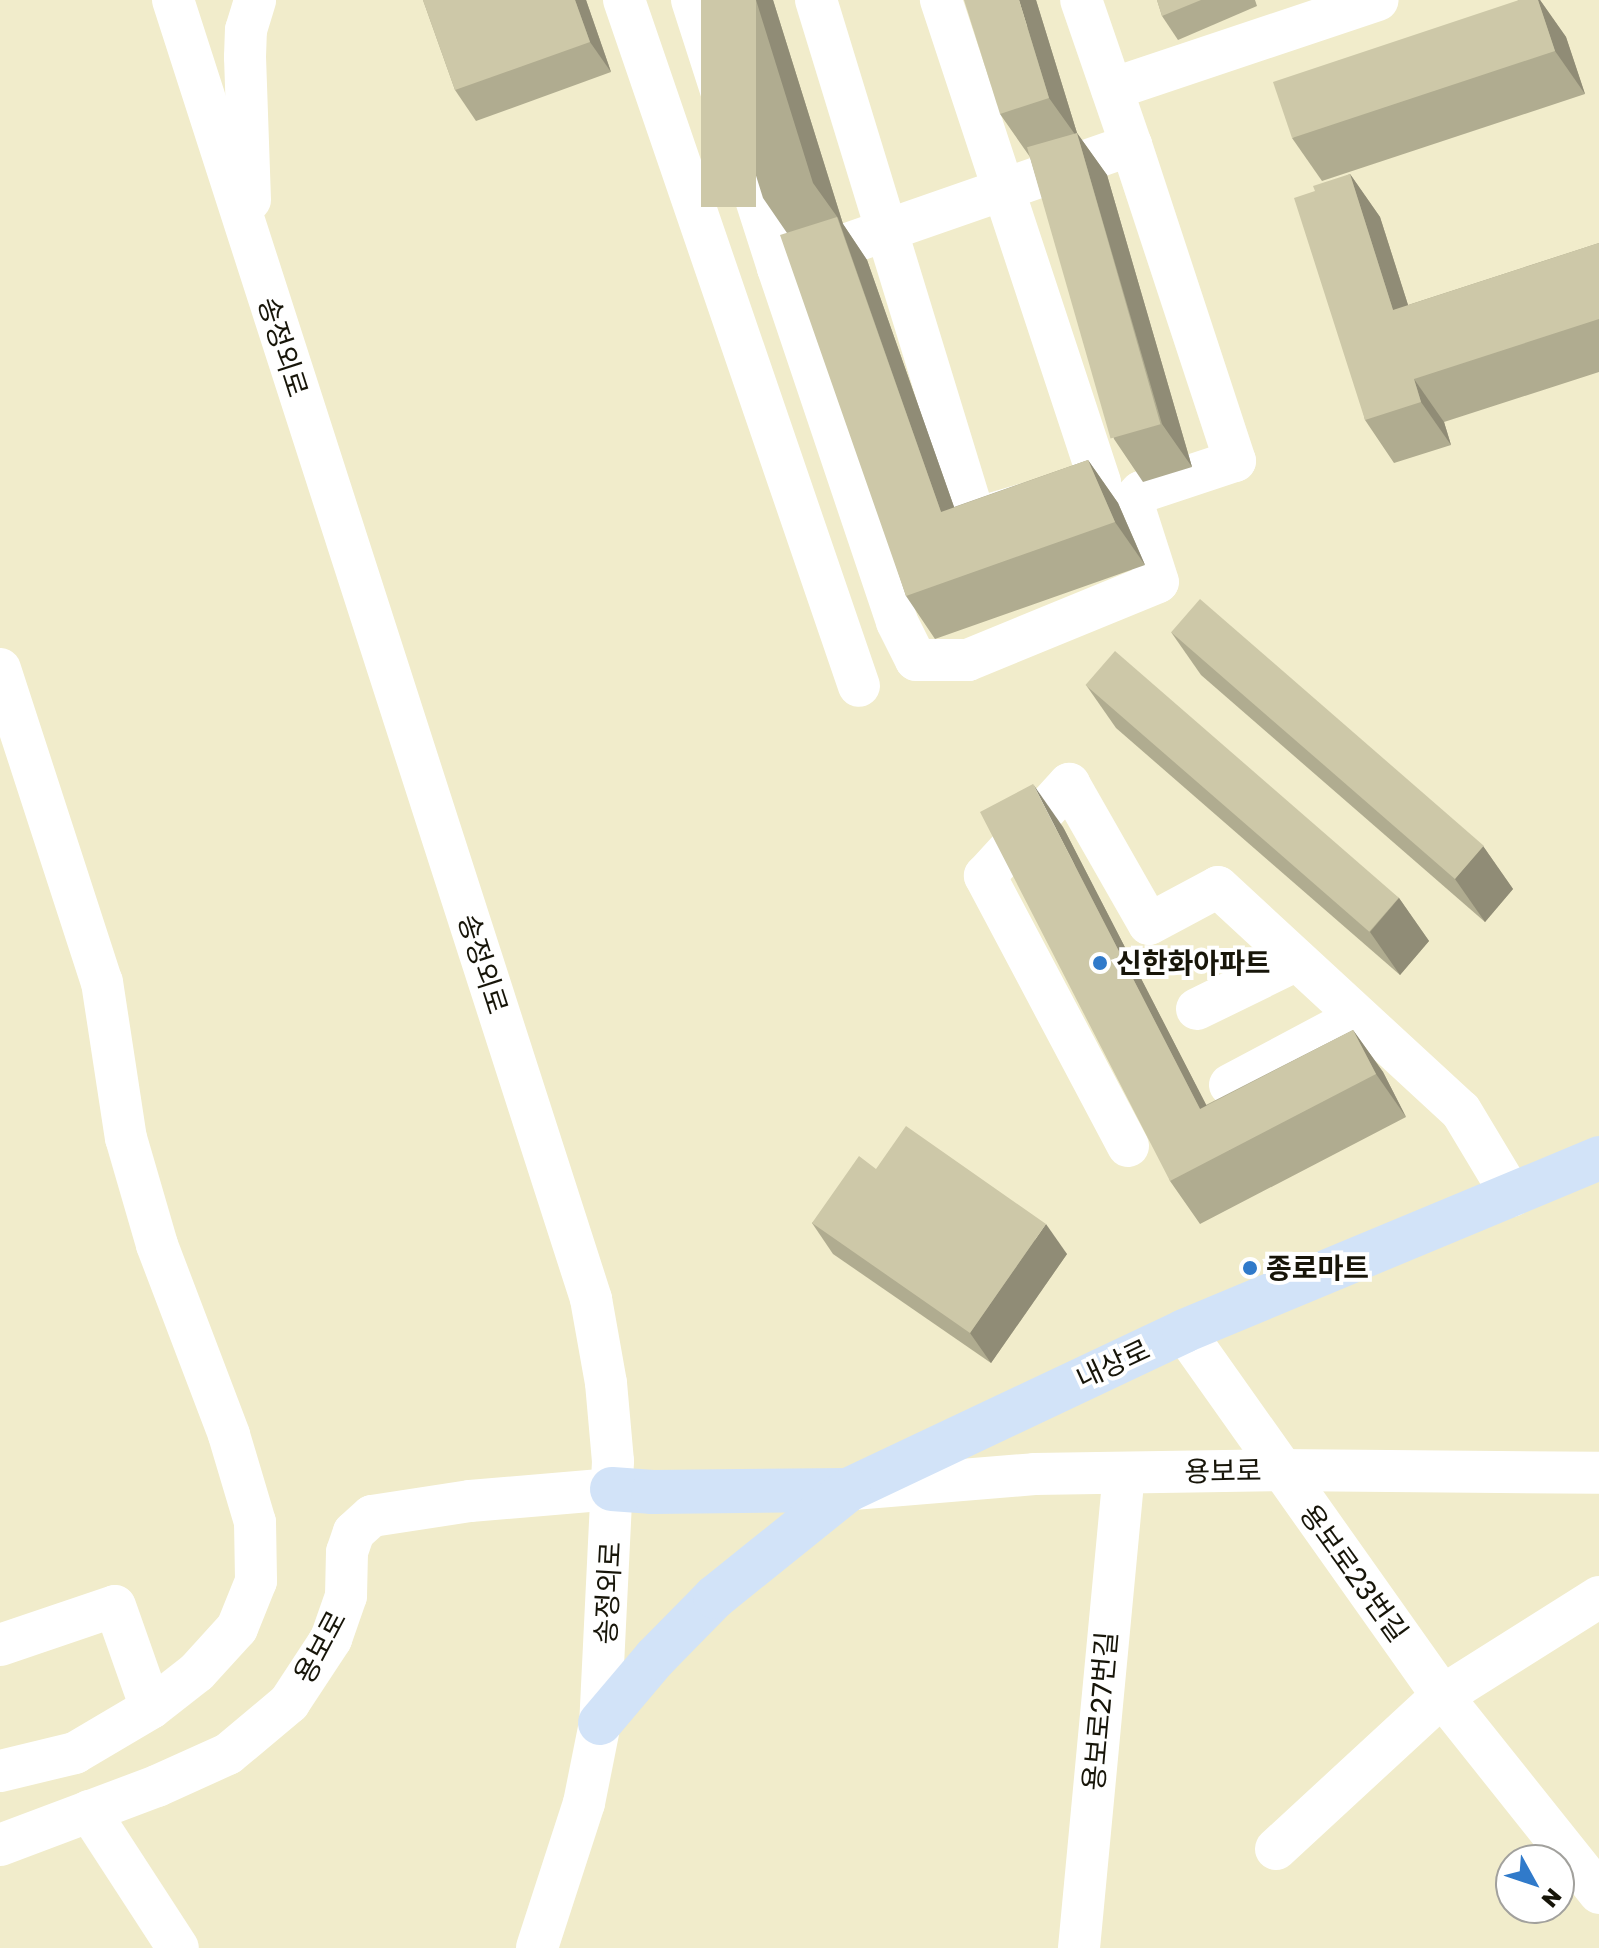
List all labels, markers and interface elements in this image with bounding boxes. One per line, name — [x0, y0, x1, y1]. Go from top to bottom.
street label: 송정외로 — [251, 293, 315, 401]
street label: 송정외로 — [451, 910, 515, 1018]
place label: 신한화아파트 — [1116, 946, 1271, 980]
marker: 신한화아파트 — [1091, 954, 1109, 972]
place label: 종로마트 — [1266, 1251, 1369, 1285]
marker: 종로마트 — [1241, 1259, 1259, 1277]
street label: 내상로 — [1071, 1332, 1155, 1396]
street label: 용보로 — [1184, 1454, 1262, 1488]
street label: 용보로23번길 — [1293, 1498, 1415, 1648]
street label: 송정외로 — [589, 1541, 627, 1645]
street label: 용보로 — [287, 1605, 353, 1689]
street label: 용보로27번길 — [1076, 1630, 1124, 1792]
north arrow — [1495, 1844, 1575, 1924]
text: N — [1537, 1883, 1568, 1914]

